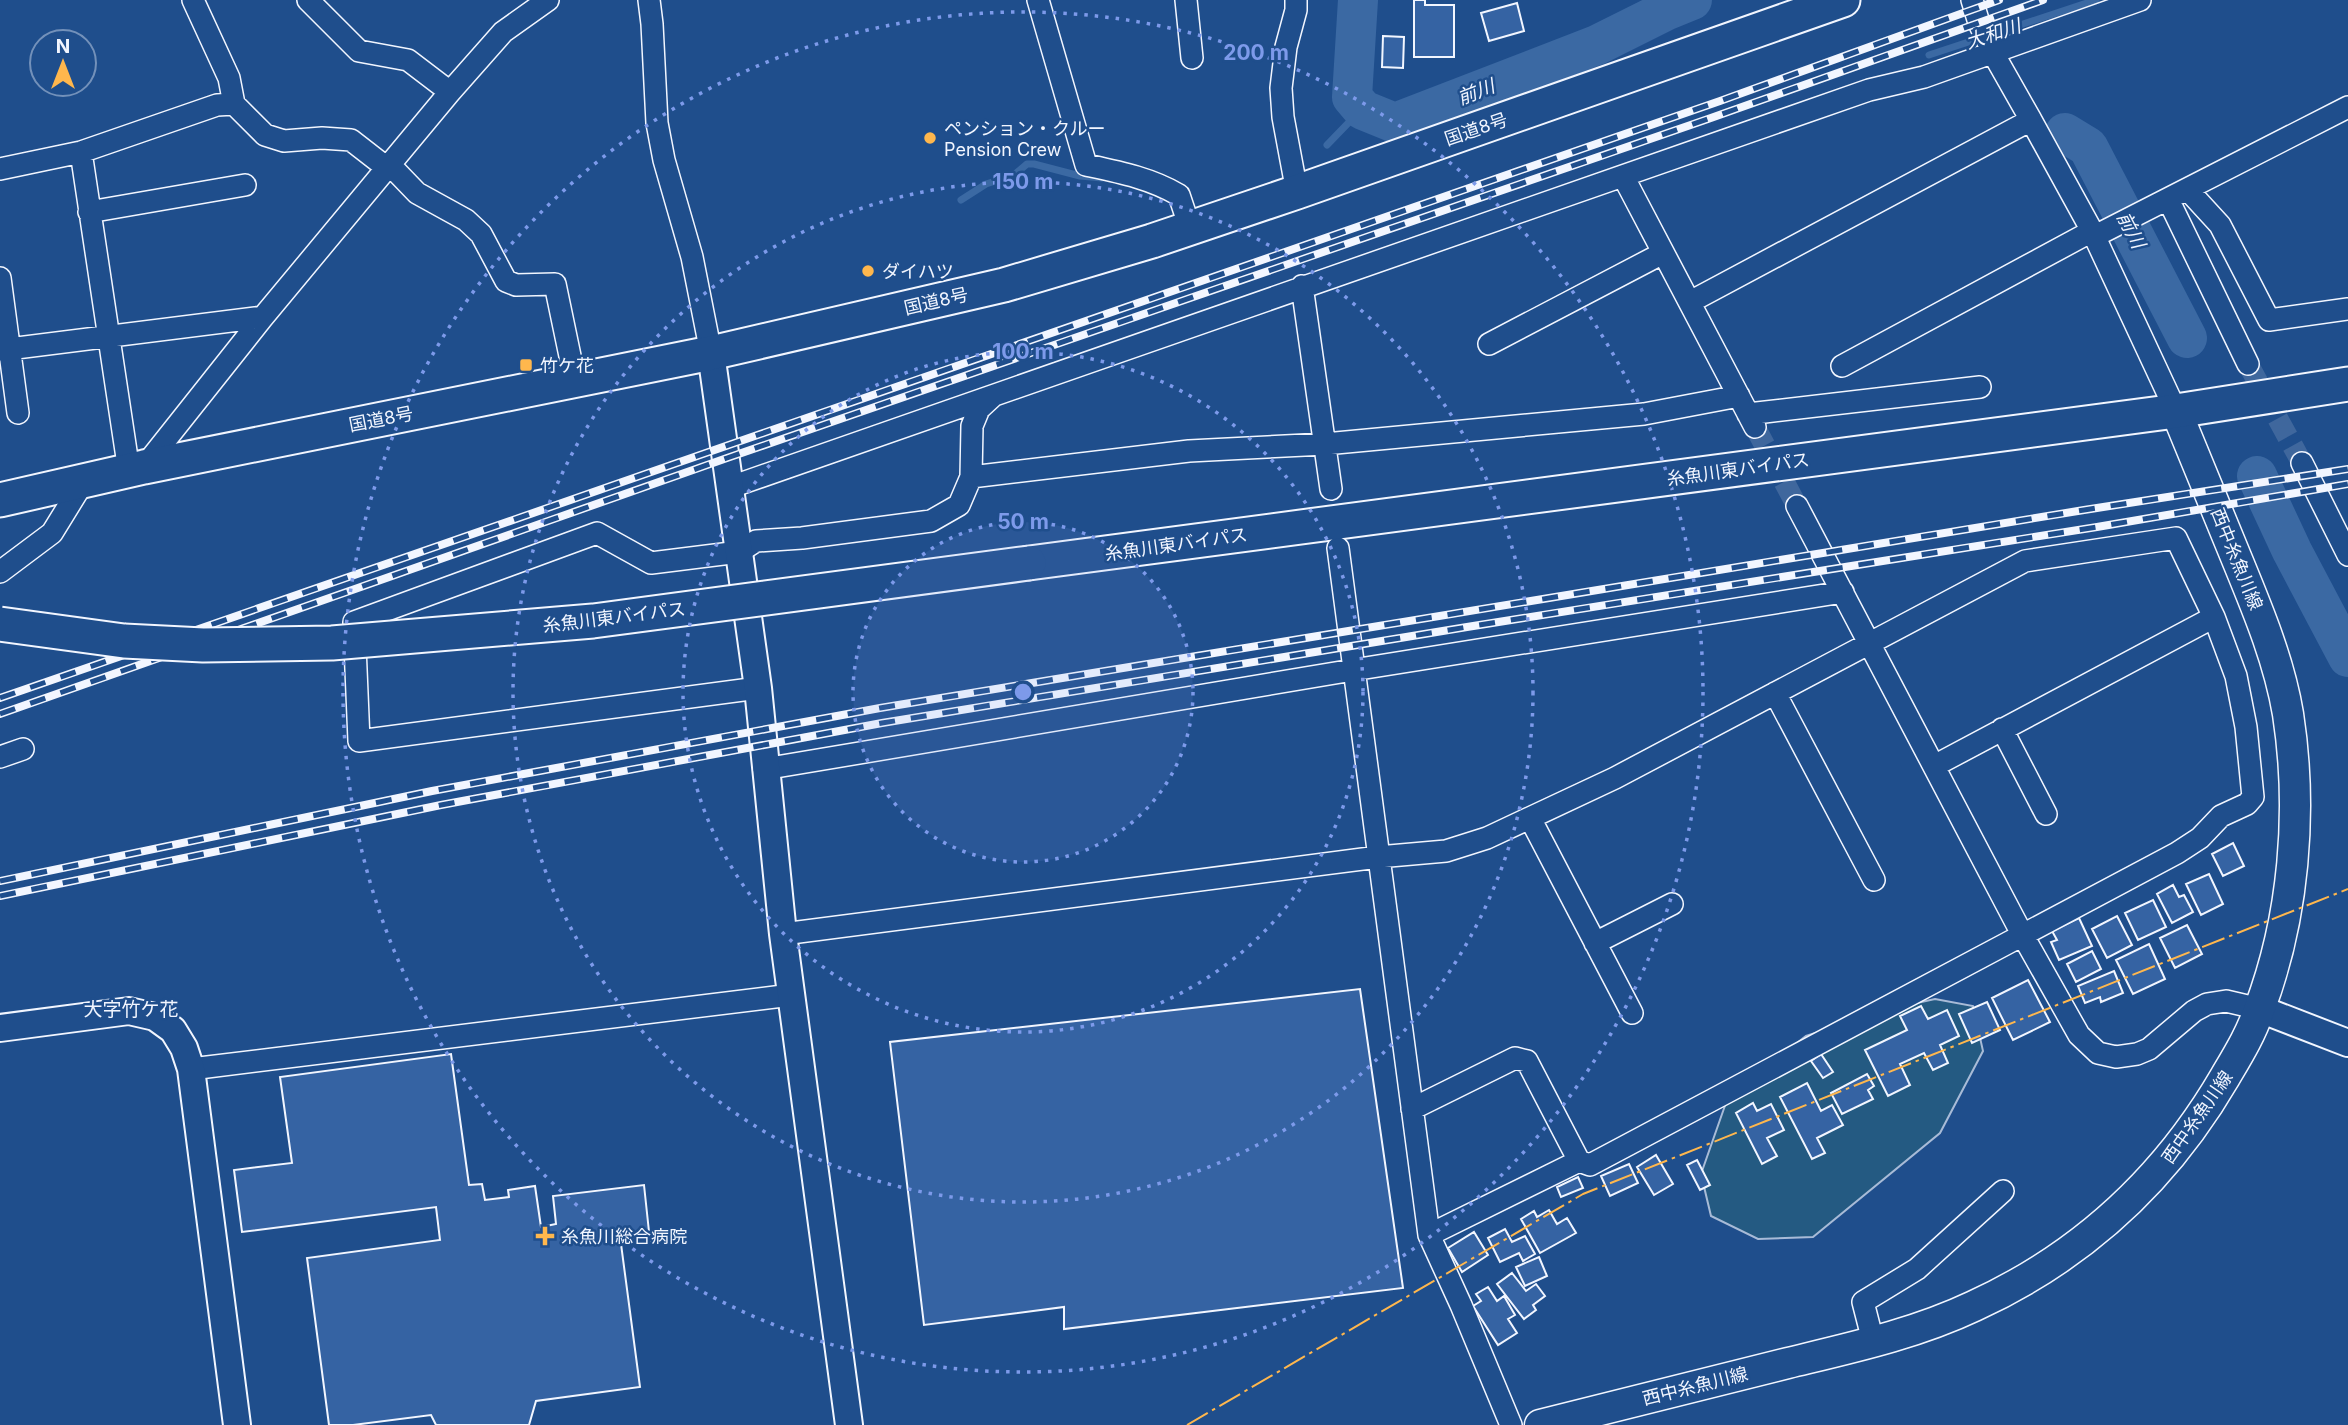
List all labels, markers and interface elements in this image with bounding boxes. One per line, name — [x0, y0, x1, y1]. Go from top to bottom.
water label: 大和川 — [1962, 14, 2026, 54]
north arrow — [28, 28, 98, 98]
text: N — [56, 35, 70, 58]
text: 200 m — [1223, 40, 1289, 65]
water label: 前川 — [1454, 74, 1500, 110]
street label: 国道8号 — [1442, 108, 1510, 150]
place label: ペンション・クルー Pension Crew — [944, 118, 1105, 160]
marker: ペンション・クルー Pension Crew — [922, 130, 938, 146]
text: 150 m — [993, 169, 1053, 194]
water label: 前川 — [2112, 208, 2151, 254]
place label: ダイハツ — [882, 261, 954, 282]
marker: ダイハツ — [860, 263, 876, 279]
street label: 国道8号 — [902, 283, 970, 319]
text: 100 m — [992, 339, 1054, 364]
place label: 竹ケ花 — [540, 355, 594, 376]
marker: 竹ケ花 — [518, 357, 534, 373]
street label: 国道8号 — [347, 402, 415, 436]
street label: 糸魚川東バイパス — [1665, 449, 1811, 489]
street label: 西中糸魚川線 — [2207, 505, 2267, 613]
text: 50 m — [997, 509, 1049, 534]
street label: 糸魚川東バイパス — [1103, 524, 1249, 564]
street label: 糸魚川東バイパス — [541, 598, 687, 636]
centre of rings — [1011, 680, 1035, 704]
district label: 大字竹ケ花 — [83, 998, 179, 1021]
street label: 西中糸魚川線 — [2157, 1067, 2237, 1167]
marker: 糸魚川総合病院 — [535, 1226, 555, 1246]
place label: 糸魚川総合病院 — [561, 1226, 687, 1247]
street label: 西中糸魚川線 — [1640, 1363, 1750, 1409]

